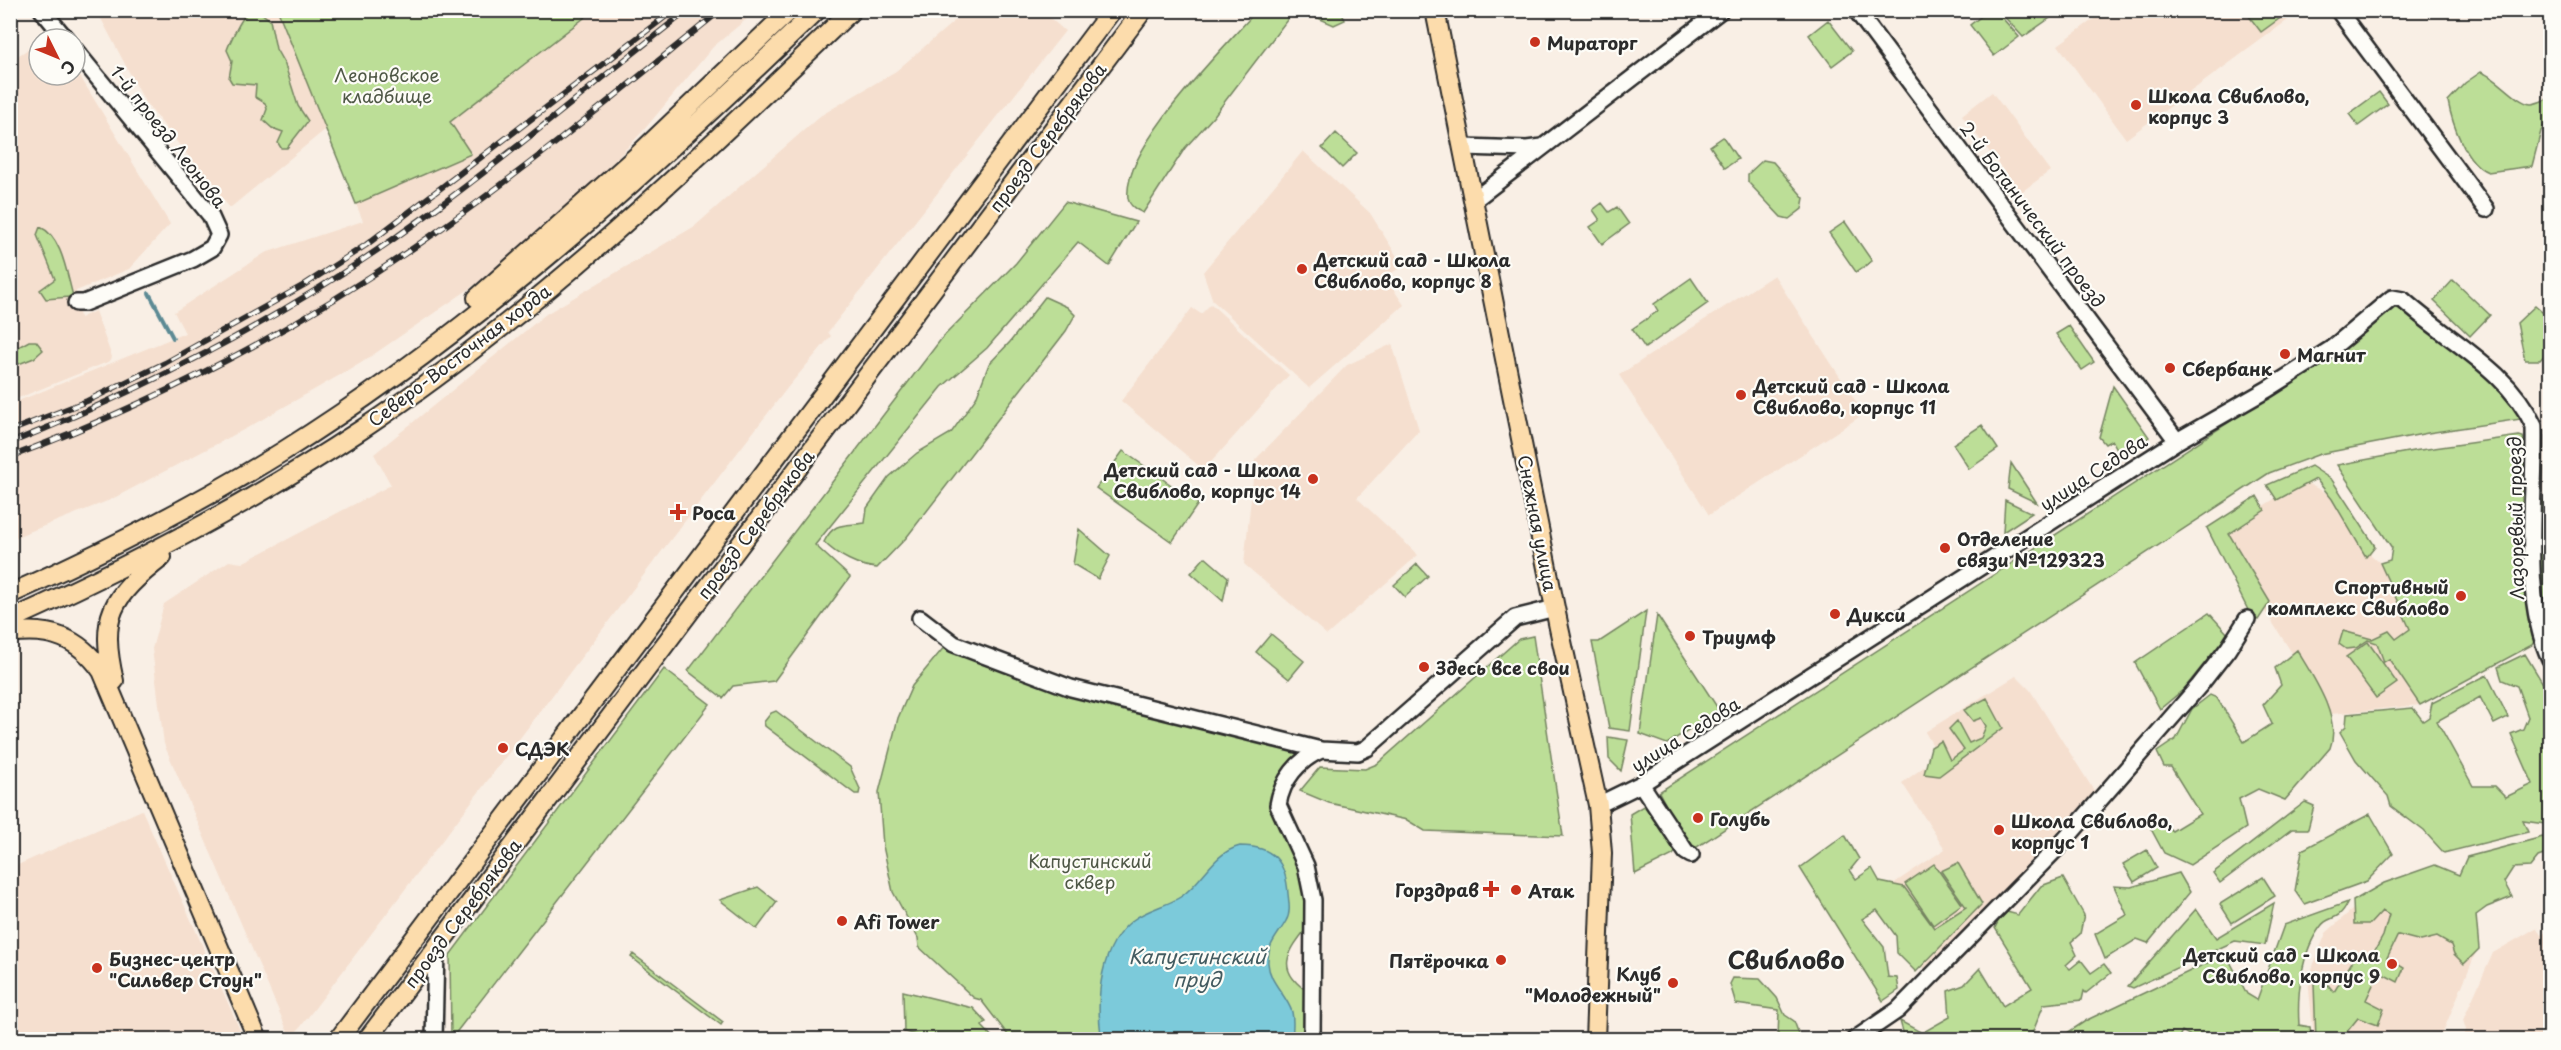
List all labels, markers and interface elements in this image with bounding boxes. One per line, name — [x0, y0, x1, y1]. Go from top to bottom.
north arrow — [27, 27, 87, 87]
place label: Мираторг — [1547, 29, 1638, 56]
marker: Мираторг — [1528, 35, 1542, 49]
text: С — [56, 55, 82, 81]
street label: проезд Серебрякова — [982, 56, 1113, 217]
street label: 1-й проезд Леонова — [105, 59, 234, 214]
park label: Леоновское кладбище — [334, 61, 440, 109]
place label: Школа Свиблово, корпус 3 — [2148, 82, 2309, 130]
marker: Школа Свиблово, корпус 3 — [2129, 98, 2143, 112]
street label: 2-й Ботанический проезд — [1954, 115, 2112, 313]
place label: Детский сад - Школа Свиблово, корпус 8 — [1313, 246, 1511, 294]
marker: Детский сад - Школа Свиблово, корпус 8 — [1295, 262, 1309, 276]
street label: Северо-Восточная хорда — [362, 277, 557, 433]
place label: Магнит — [2297, 341, 2366, 368]
marker: Магнит — [2278, 347, 2292, 361]
place label: Сбербанк — [2182, 355, 2273, 382]
marker: Сбербанк — [2163, 361, 2177, 375]
place label: Детский сад - Школа Свиблово, корпус 11 — [1752, 372, 1950, 420]
marker: Детский сад - Школа Свиблово, корпус 11 — [1734, 388, 1748, 402]
street label: улица Седова — [2034, 427, 2153, 517]
street label: Лазоревый проезд — [2500, 436, 2530, 600]
street label: проезд Серебрякова — [690, 443, 821, 604]
street label: Снежная улица — [1512, 452, 1565, 594]
place label: Детский сад - Школа Свиблово, корпус 14 — [1103, 456, 1301, 504]
marker: Детский сад - Школа Свиблово, корпус 14 — [1306, 472, 1320, 486]
place label: Роса — [692, 499, 736, 526]
marker: Роса — [669, 503, 687, 521]
place label: Отделение связи №129323 — [1957, 525, 2105, 573]
marker: Отделение связи №129323 — [1938, 541, 1952, 555]
place label: Спортивный комплекс Свиблово — [2267, 573, 2449, 621]
marker: Спортивный комплекс Свиблово — [2454, 589, 2468, 603]
place label: Дикси — [1846, 601, 1905, 628]
marker: Дикси — [1828, 607, 1842, 621]
place label: Триумф — [1702, 623, 1776, 650]
marker: Триумф — [1683, 629, 1697, 643]
place label: Здесь все свои — [1435, 654, 1570, 681]
marker: Здесь все свои — [1417, 660, 1431, 674]
street label: улица Седова — [1625, 689, 1745, 778]
place label: СДЭК — [515, 735, 570, 762]
marker: СДЭК — [496, 741, 510, 755]
place label: Голубь — [1710, 805, 1770, 832]
place label: Школа Свиблово, корпус 1 — [2011, 807, 2172, 855]
marker: Голубь — [1691, 811, 1705, 825]
marker: Школа Свиблово, корпус 1 — [1992, 823, 2006, 837]
street label: проезд Серебрякова — [397, 832, 528, 993]
park label: Капустинский сквер — [1028, 847, 1152, 895]
place label: Горздрав — [1395, 876, 1479, 903]
place label: Атак — [1527, 877, 1575, 904]
marker: Горздрав — [1484, 882, 1498, 896]
marker: Атак — [1509, 883, 1523, 897]
place label: Afi Tower — [854, 908, 940, 935]
marker: Afi Tower — [835, 914, 849, 928]
water label: Капустинский пруд — [1128, 941, 1269, 994]
district label: Свиблово — [1727, 941, 1845, 977]
place label: Детский сад - Школа Свиблово, корпус 9 — [2182, 941, 2380, 989]
place label: Бизнес-центр "Сильвер Стоун" — [109, 945, 262, 993]
place label: Пятёрочка — [1389, 947, 1489, 974]
marker: Пятёрочка — [1494, 953, 1508, 967]
marker: Детский сад - Школа Свиблово, корпус 9 — [2385, 957, 2399, 971]
place label: Клуб "Молодежный" — [1525, 960, 1661, 1008]
marker: Бизнес-центр "Сильвер Стоун" — [90, 961, 104, 975]
marker: Клуб "Молодежный" — [1666, 976, 1680, 990]

